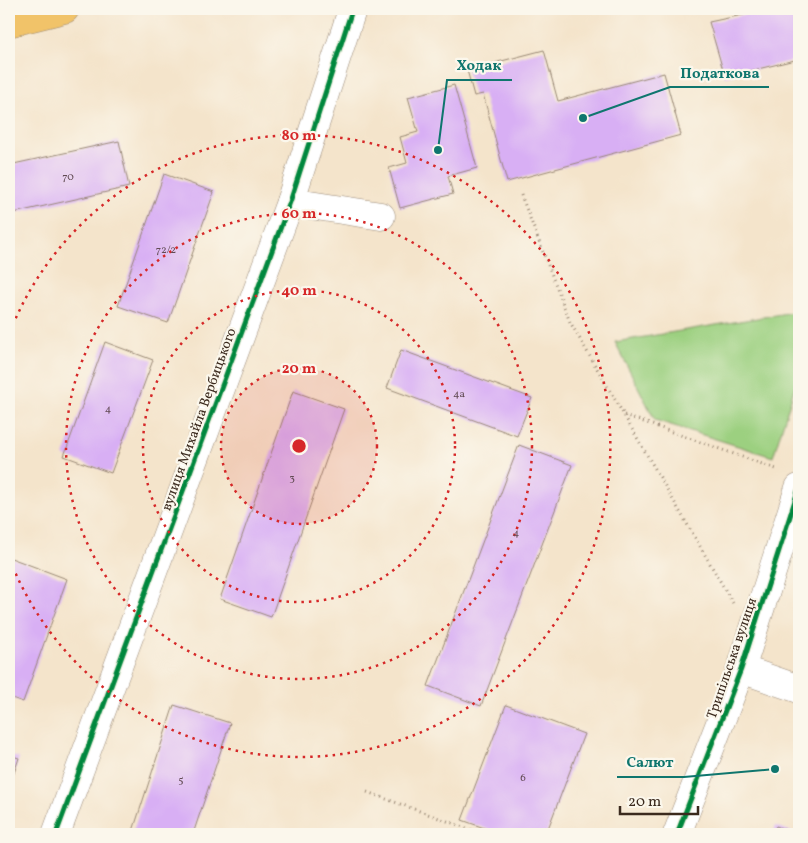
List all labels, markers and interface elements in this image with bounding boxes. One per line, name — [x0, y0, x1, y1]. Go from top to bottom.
callout: Ходак — [447, 50, 512, 80]
text: Ходак — [457, 56, 501, 77]
callout: Податкова — [670, 57, 769, 87]
text: Податкова — [680, 64, 760, 85]
text: 80 m — [282, 126, 317, 147]
house number: 70 — [62, 170, 74, 185]
text: 60 m — [282, 204, 317, 225]
house number: 72/2 — [156, 243, 176, 258]
text: 40 m — [281, 281, 317, 302]
street label: вулиця Михайла Вербицького — [157, 325, 241, 514]
text: 20 m — [282, 359, 317, 380]
house number: 4а — [453, 387, 466, 402]
house number: 4 — [105, 402, 112, 417]
centre of rings — [290, 437, 308, 455]
house number: 3 — [289, 471, 295, 486]
house number: 4 — [513, 526, 520, 541]
street label: Трипільська вулиця — [703, 595, 762, 722]
callout: Салют — [617, 747, 684, 777]
text: Салют — [626, 753, 674, 774]
house number: 6 — [520, 771, 526, 786]
house number: 5 — [178, 773, 184, 788]
scale bar — [620, 783, 698, 815]
text: 20 m — [628, 792, 661, 813]

